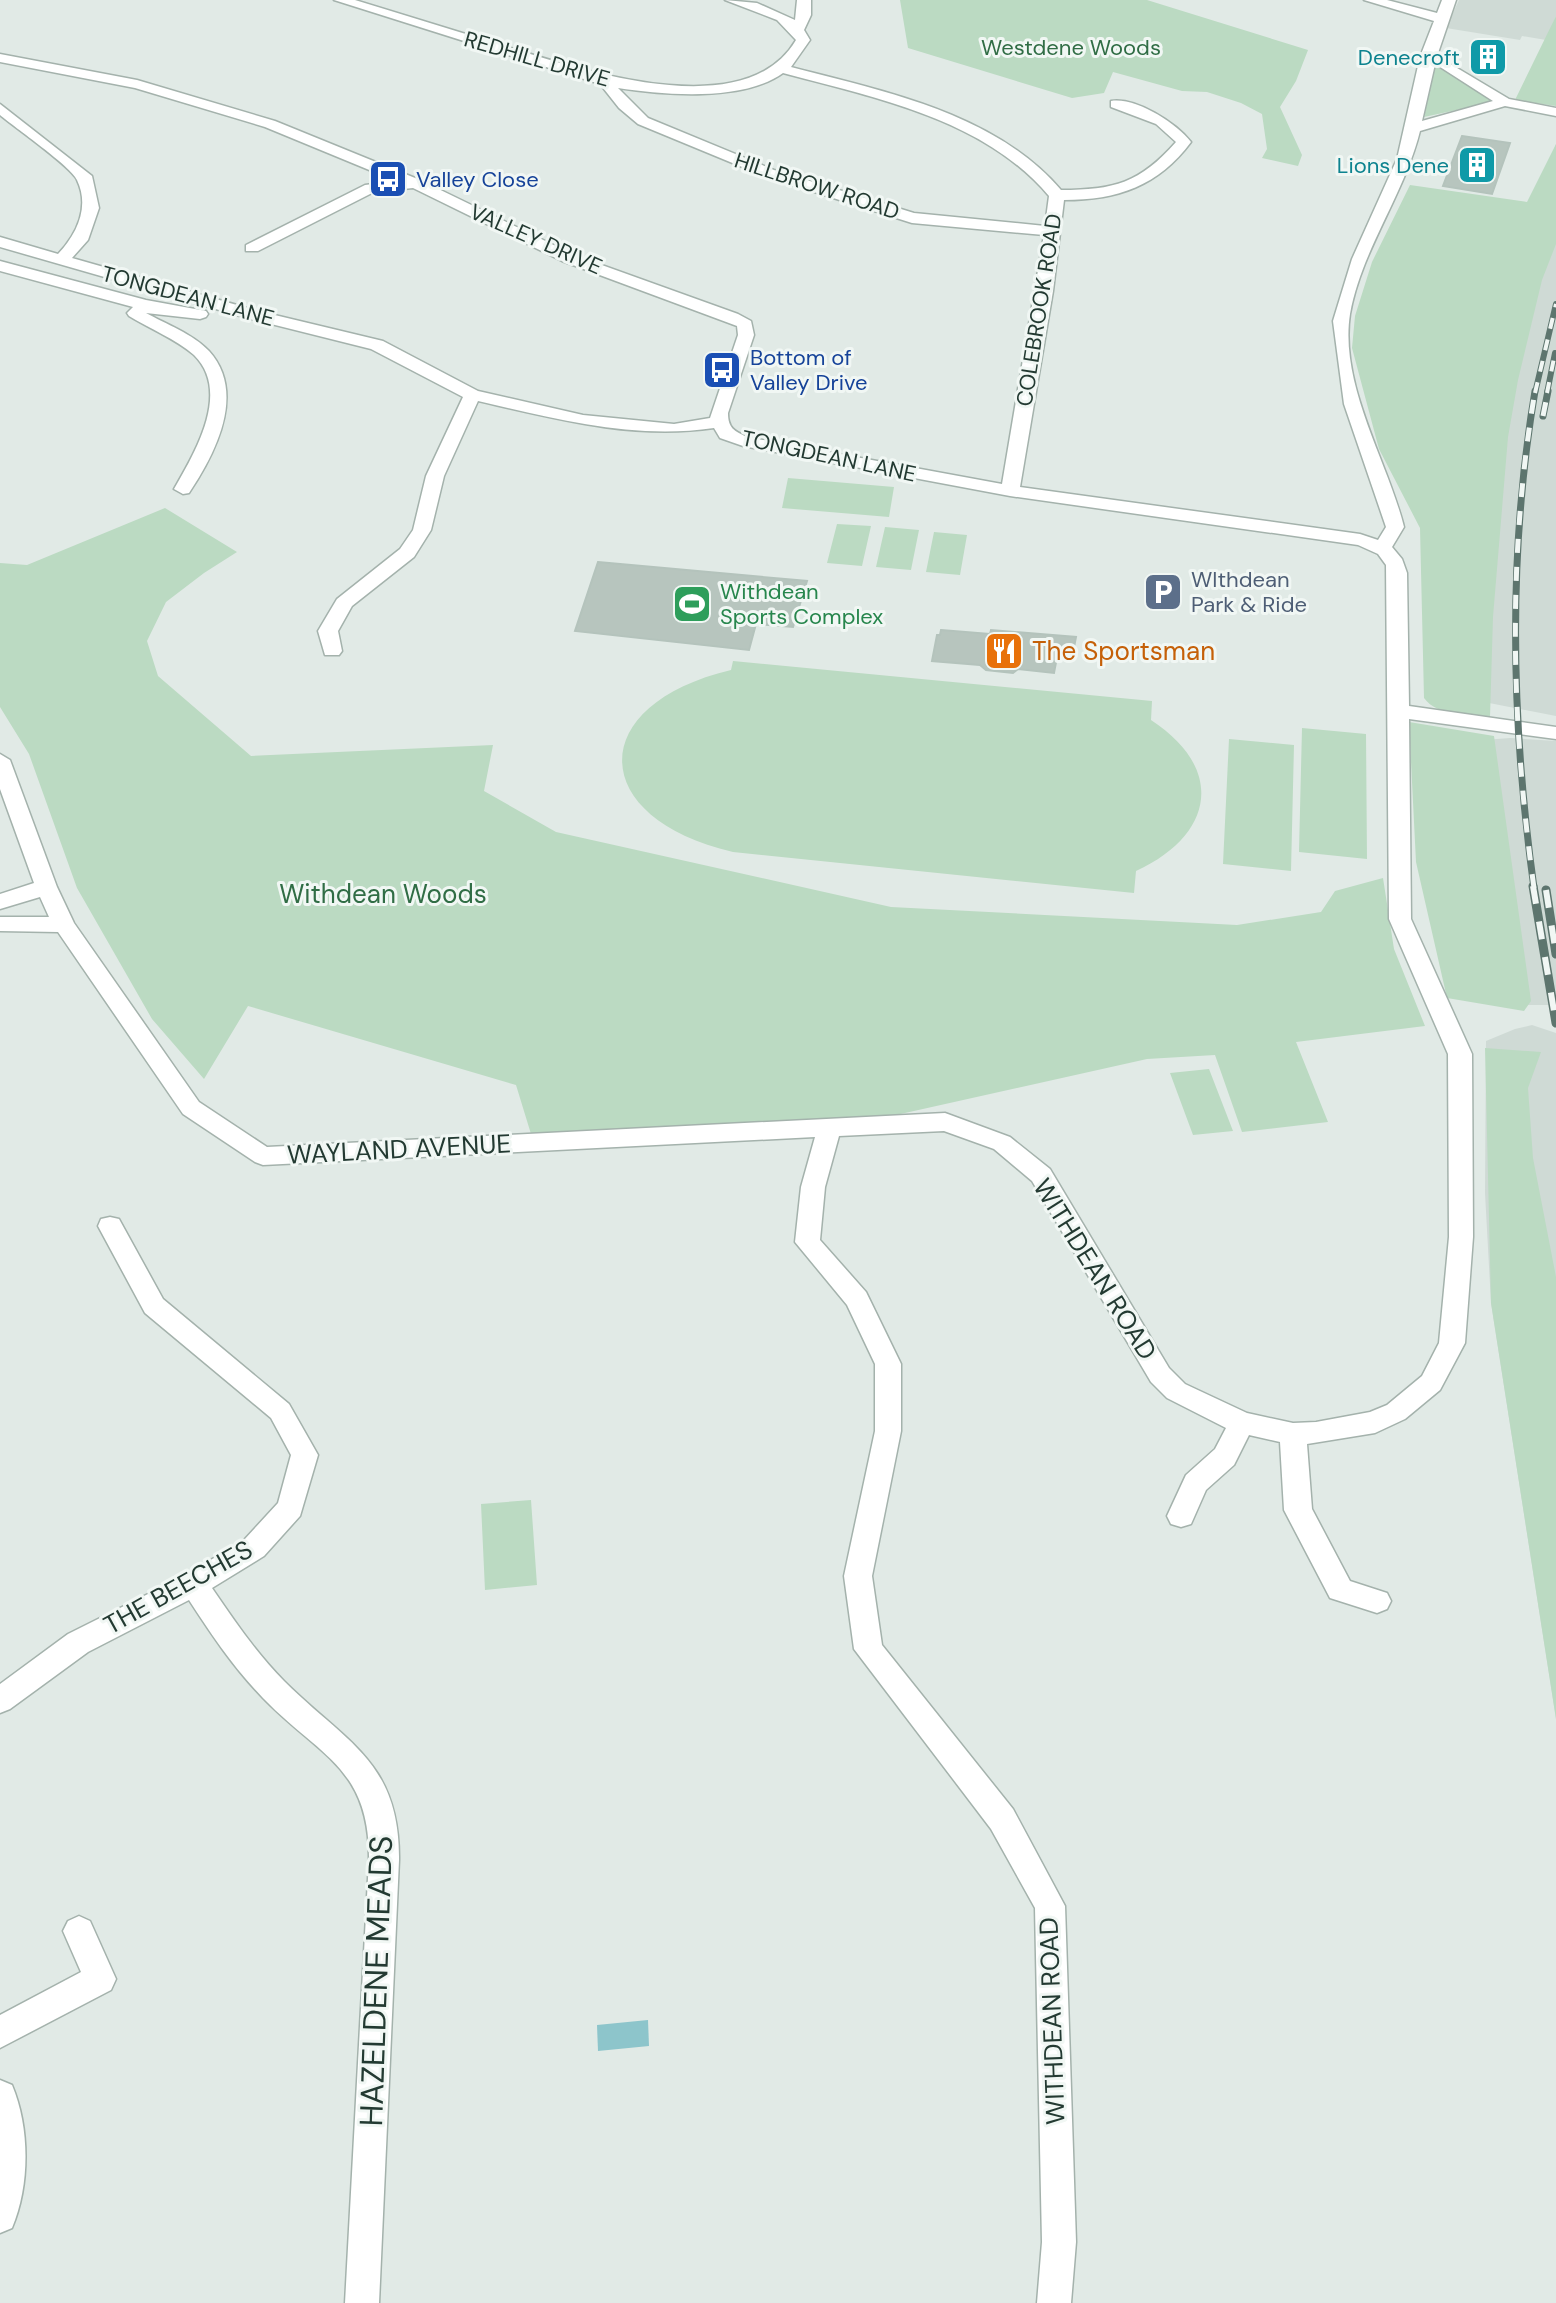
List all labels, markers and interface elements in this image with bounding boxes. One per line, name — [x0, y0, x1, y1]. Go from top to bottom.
street label: REDHILL DRIVE — [461, 24, 613, 94]
park label: Westdene Woods — [981, 33, 1161, 62]
building icon: Denecroft — [1467, 36, 1509, 78]
place label: Denecroft — [1358, 43, 1460, 72]
building icon: Lions Dene — [1456, 144, 1498, 186]
street label: HILLBROW ROAD — [731, 146, 903, 226]
place label: Lions Dene — [1337, 151, 1449, 180]
bus stop icon: Valley Close — [367, 158, 409, 200]
place label: Valley Close — [416, 165, 539, 194]
street label: VALLEY DRIVE — [465, 197, 607, 281]
street label: COLEBROOK ROAD — [1009, 212, 1069, 408]
street label: TONGDEAN LANE — [99, 259, 277, 333]
place label: Bottom of Valley Drive — [750, 343, 868, 397]
bus stop icon: Bottom of Valley Drive — [701, 349, 743, 391]
street label: TONGDEAN LANE — [739, 423, 919, 489]
place label: WIthdean Park & Ride — [1191, 565, 1307, 619]
parking icon: WIthdean Park & Ride — [1142, 571, 1184, 613]
place label: Withdean Sports Complex — [720, 577, 883, 631]
sports icon: Withdean Sports Complex — [671, 583, 713, 625]
restaurant icon: The Sportsman — [983, 630, 1025, 672]
place label: The Sportsman — [1032, 634, 1215, 668]
park label: Withdean Woods — [279, 877, 487, 911]
street label: WAYLAND AVENUE — [286, 1126, 512, 1172]
street label: WITHDEAN ROAD — [1026, 1172, 1164, 1366]
street label: THE BEECHES — [98, 1532, 258, 1642]
street label: HAZELDENE MEADS — [350, 1835, 402, 2127]
street label: WITHDEAN ROAD — [1031, 1917, 1073, 2125]

